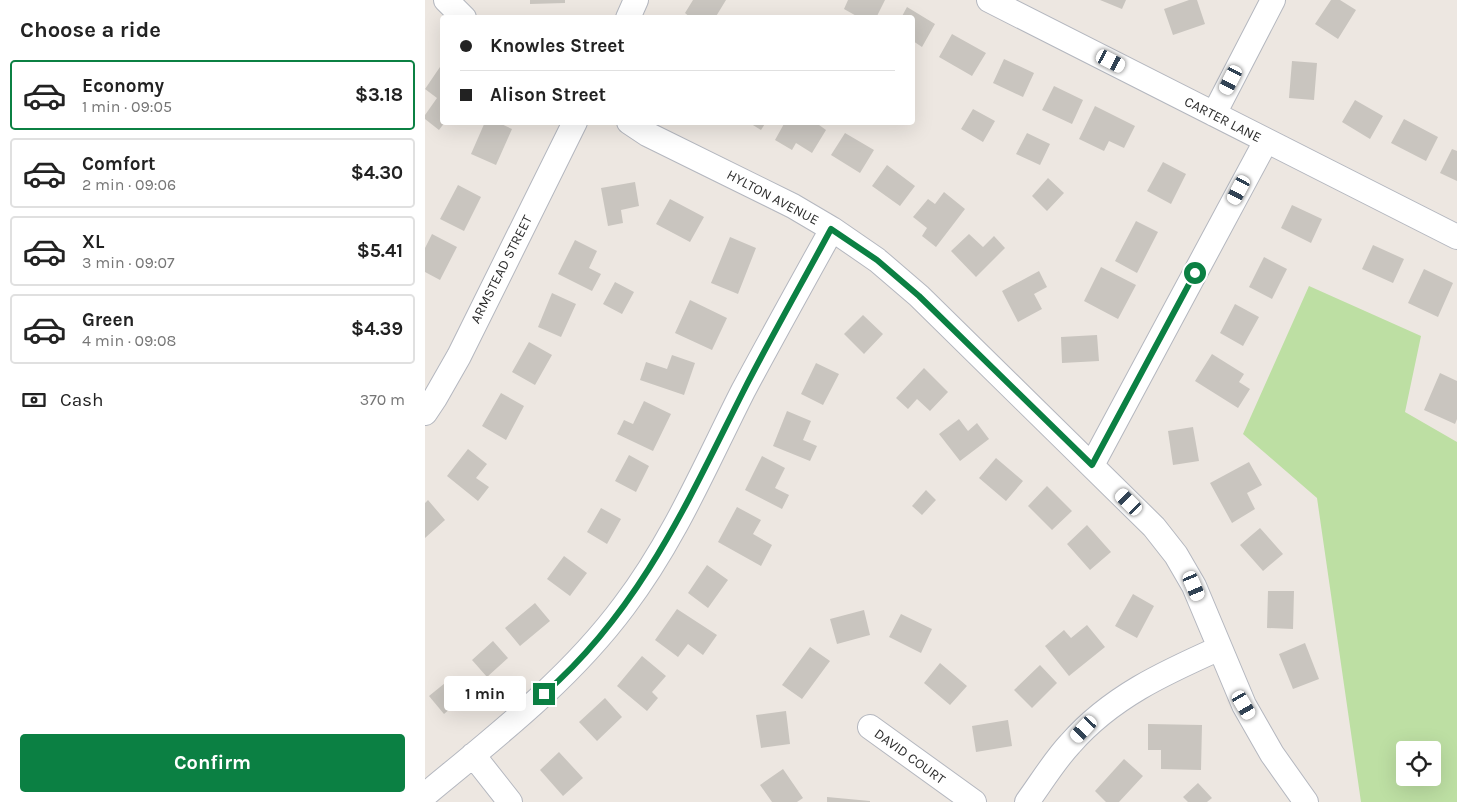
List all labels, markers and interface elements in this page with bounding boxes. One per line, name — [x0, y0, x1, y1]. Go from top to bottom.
text: Choose a ride — [20, 17, 161, 43]
text: Knowles Street — [490, 35, 625, 57]
car — [1094, 48, 1127, 74]
car — [1217, 63, 1244, 97]
icon: car — [22, 73, 67, 118]
text: Economy — [82, 75, 164, 97]
text: $3.18 — [355, 84, 403, 106]
text: Alison Street — [490, 84, 606, 106]
street label: CARTER LANE — [1181, 93, 1264, 146]
text: 1 min · 09:05 — [82, 97, 172, 116]
icon: car — [22, 151, 67, 196]
text: Comfort — [82, 153, 156, 175]
text: $4.30 — [351, 162, 403, 184]
street label: HYLTON AVENUE — [724, 166, 822, 229]
car — [1225, 173, 1252, 207]
text: 2 min · 09:06 — [82, 175, 176, 194]
street label: ARMSTEAD STREET — [467, 212, 536, 326]
icon: car — [22, 229, 67, 274]
text: XL — [82, 231, 104, 253]
text: $5.41 — [357, 240, 403, 262]
text: 3 min · 09:07 — [82, 253, 175, 272]
route start — [1184, 262, 1206, 284]
icon: car — [22, 307, 67, 352]
text: Green — [82, 309, 134, 331]
text: $4.39 — [351, 318, 403, 340]
text: 4 min · 09:08 — [82, 331, 176, 350]
icon: cash — [20, 386, 48, 414]
text: Cash — [60, 389, 104, 411]
text: 370 m — [360, 390, 405, 409]
car — [1113, 486, 1144, 518]
car — [1181, 569, 1206, 603]
callout: 1 min — [444, 676, 527, 712]
route end — [533, 683, 555, 705]
text: 1 min — [465, 684, 505, 703]
car — [1230, 688, 1257, 722]
car — [1068, 713, 1099, 745]
street label: DAVID COURT — [871, 725, 949, 788]
button: Confirm — [20, 734, 405, 792]
map controls — [1396, 741, 1441, 786]
button: locate — [1396, 741, 1441, 786]

